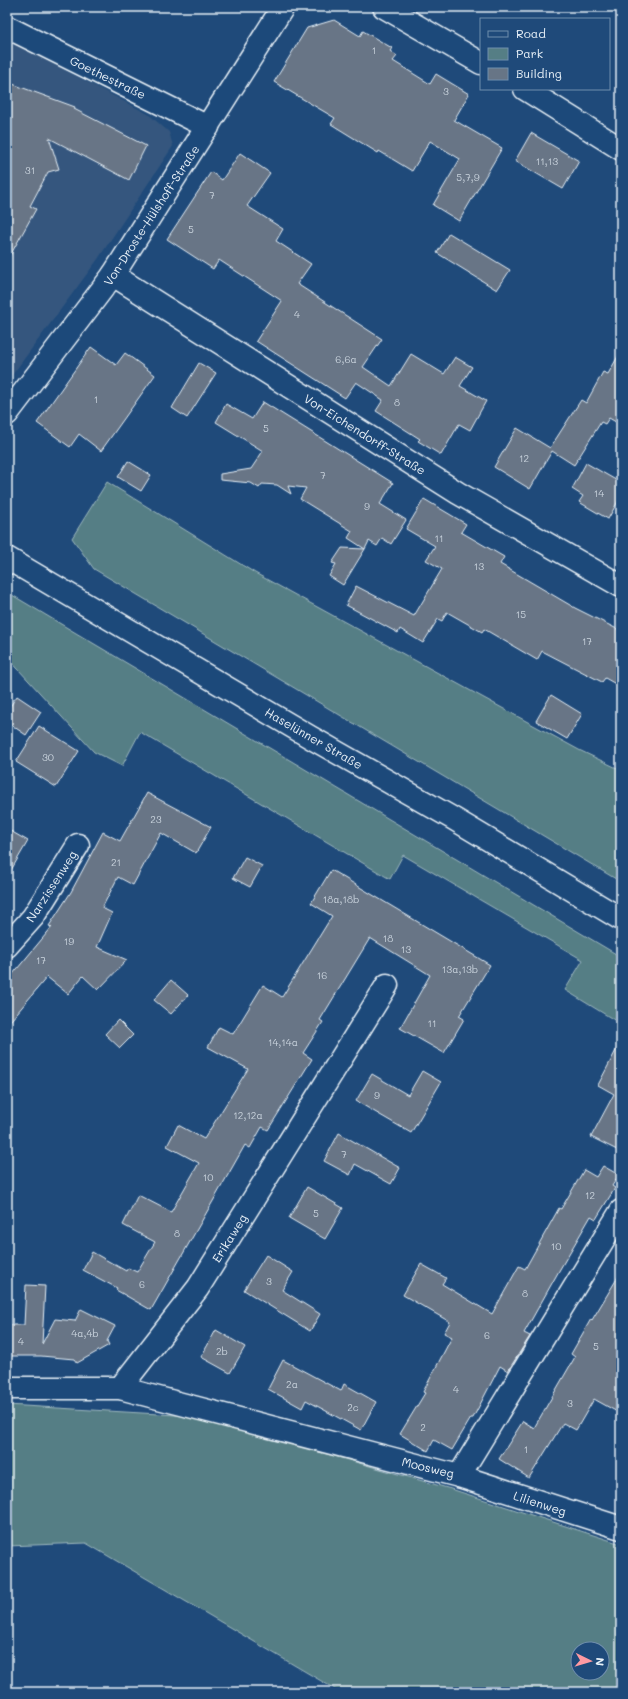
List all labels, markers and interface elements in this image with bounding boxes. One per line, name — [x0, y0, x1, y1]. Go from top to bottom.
legend — [480, 18, 610, 90]
text: Road — [516, 25, 546, 41]
house number: 1 — [372, 43, 376, 57]
text: Park — [516, 45, 543, 61]
street label: Goethestraße — [67, 52, 149, 102]
text: Building — [516, 65, 562, 81]
house number: 3 — [443, 84, 449, 98]
street label: Von-Droste-Hülshoff-Straße — [100, 142, 202, 288]
house number: 11,13 — [536, 154, 558, 168]
house number: 31 — [25, 163, 35, 177]
house number: 5,7,9 — [456, 170, 480, 184]
house number: 7 — [209, 188, 215, 202]
house number: 5 — [188, 222, 194, 236]
house number: 4 — [294, 307, 300, 321]
house number: 6,6a — [335, 352, 357, 366]
street label: Von-Eichendorff-Straße — [301, 390, 429, 478]
house number: 1 — [94, 392, 98, 406]
house number: 8 — [394, 395, 400, 409]
house number: 5 — [263, 421, 269, 435]
house number: 12 — [519, 451, 529, 465]
house number: 7 — [320, 468, 326, 482]
house number: 14 — [594, 486, 604, 500]
house number: 9 — [364, 499, 370, 513]
house number: 11 — [435, 531, 443, 545]
house number: 13 — [474, 559, 484, 573]
house number: 15 — [516, 607, 526, 621]
house number: 17 — [582, 634, 592, 648]
street label: Haselünner Straße — [262, 704, 366, 772]
house number: 30 — [42, 750, 54, 764]
house number: 23 — [150, 812, 162, 826]
street label: Narzissenweg — [22, 847, 80, 925]
house number: 21 — [111, 855, 121, 869]
house number: 18a,18b — [323, 892, 359, 906]
house number: 18 — [383, 931, 393, 945]
house number: 19 — [64, 934, 74, 948]
house number: 13 — [401, 942, 411, 956]
house number: 17 — [36, 953, 46, 967]
house number: 13a,13b — [442, 962, 478, 976]
house number: 16 — [317, 968, 327, 982]
house number: 11 — [428, 1016, 436, 1030]
house number: 14,14a — [268, 1035, 298, 1049]
house number: 9 — [374, 1088, 380, 1102]
house number: 12,12a — [233, 1108, 263, 1122]
house number: 7 — [341, 1147, 347, 1161]
house number: 10 — [203, 1170, 213, 1184]
house number: 12 — [585, 1188, 595, 1202]
house number: 5 — [313, 1206, 319, 1220]
street label: Erikaweg — [208, 1211, 250, 1265]
house number: 8 — [174, 1226, 180, 1240]
house number: 10 — [551, 1239, 561, 1253]
house number: 3 — [266, 1274, 272, 1288]
house number: 6 — [139, 1277, 145, 1291]
house number: 8 — [522, 1286, 528, 1300]
house number: 4a,4b — [71, 1326, 99, 1340]
house number: 6 — [484, 1328, 490, 1342]
house number: 4 — [18, 1334, 24, 1348]
house number: 5 — [593, 1339, 599, 1353]
house number: 2b — [216, 1344, 228, 1358]
house number: 2a — [286, 1377, 298, 1391]
house number: 4 — [453, 1382, 459, 1396]
house number: 3 — [567, 1396, 573, 1410]
house number: 2c — [347, 1400, 359, 1414]
house number: 2 — [420, 1420, 426, 1434]
house number: 1 — [524, 1442, 528, 1456]
street label: Moosweg — [400, 1453, 456, 1481]
street label: Lilienweg — [512, 1487, 568, 1519]
north arrow — [570, 1641, 610, 1681]
text: N — [593, 1657, 608, 1667]

